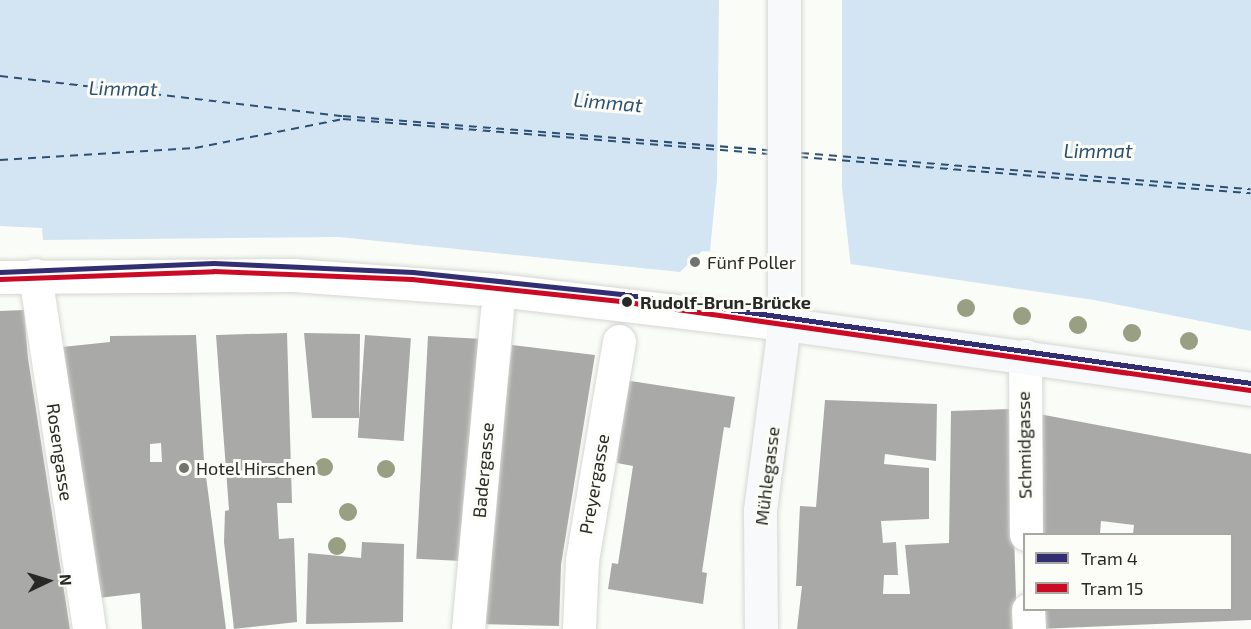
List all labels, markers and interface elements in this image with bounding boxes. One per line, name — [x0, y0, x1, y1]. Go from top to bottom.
water label: Limmat — [88, 75, 158, 101]
water label: Limmat — [573, 87, 643, 117]
water label: Limmat — [1064, 138, 1132, 162]
place label: Fünf Poller — [707, 251, 796, 273]
marker: Fünf Poller — [688, 255, 702, 269]
place label: Rudolf-Brun-Brücke — [640, 291, 811, 313]
marker: Rudolf-Brun-Brücke — [618, 293, 636, 311]
street label: Schmidgasse — [1012, 391, 1036, 499]
street label: Rosengasse — [42, 402, 78, 502]
street label: Badergasse — [468, 421, 498, 519]
street label: Mühlegasse — [750, 425, 784, 527]
street label: Preyergasse — [575, 432, 613, 536]
place label: Hotel Hirschen — [196, 457, 316, 479]
marker: Hotel Hirschen — [177, 461, 191, 475]
legend — [1023, 533, 1233, 611]
text: Tram 4 — [1081, 547, 1138, 569]
north arrow — [18, 551, 78, 611]
text: N — [57, 573, 76, 586]
text: Tram 15 — [1081, 577, 1143, 599]

